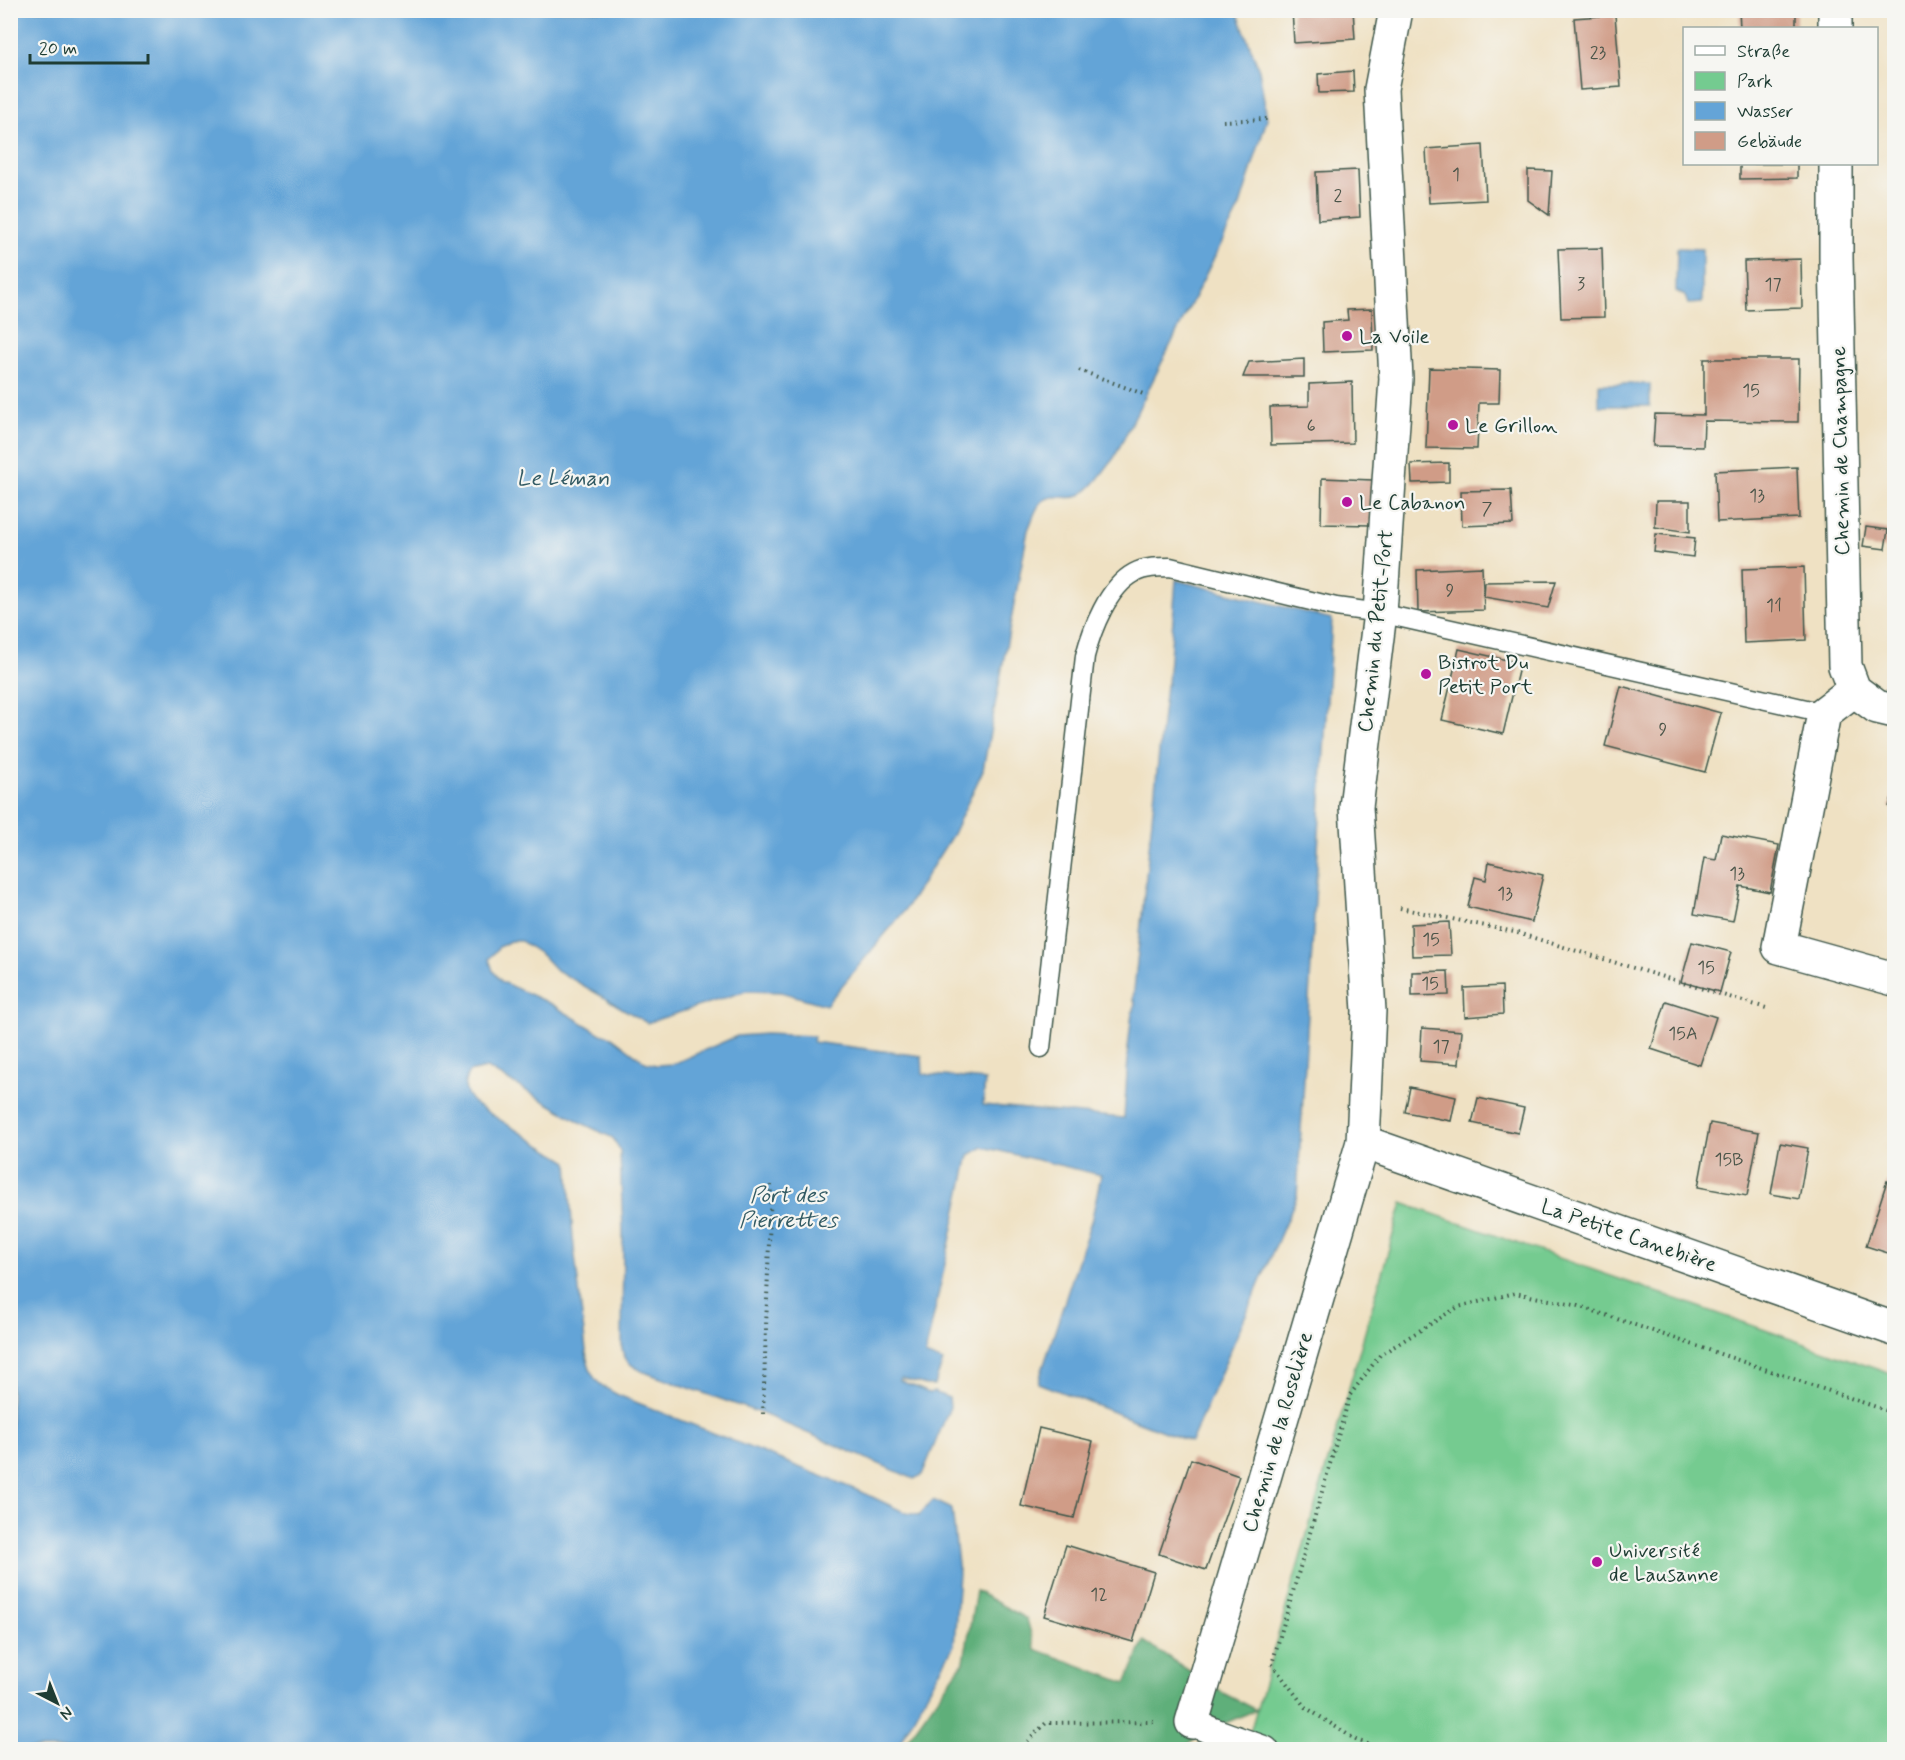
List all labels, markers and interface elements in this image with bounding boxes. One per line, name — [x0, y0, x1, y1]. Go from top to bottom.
scale bar — [30, 27, 148, 65]
legend — [1683, 27, 1878, 165]
text: 20 m — [39, 37, 77, 61]
text: Straße — [1737, 40, 1790, 64]
house number: 23 — [1590, 41, 1607, 65]
text: Park — [1737, 70, 1773, 94]
text: Wasser — [1737, 100, 1794, 124]
text: Gebäude — [1737, 130, 1802, 154]
house number: 1 — [1452, 163, 1460, 187]
house number: 2 — [1334, 184, 1343, 208]
house number: 3 — [1577, 272, 1585, 296]
house number: 17 — [1764, 273, 1782, 297]
place label: La Voile — [1359, 323, 1430, 351]
marker: La Voile — [1340, 329, 1354, 343]
street label: Chemin de Champagne — [1825, 346, 1857, 556]
house number: 15 — [1742, 379, 1760, 403]
place label: Le Grillon — [1465, 412, 1558, 440]
house number: 6 — [1306, 414, 1316, 438]
marker: Le Grillon — [1446, 418, 1460, 432]
water label: Le Léman — [517, 465, 609, 493]
house number: 13 — [1749, 484, 1765, 508]
place label: Le Cabanon — [1359, 489, 1466, 517]
marker: Le Cabanon — [1340, 495, 1354, 509]
house number: 7 — [1482, 497, 1493, 521]
street label: Chemin du Petit-Port — [1351, 528, 1401, 734]
house number: 9 — [1446, 579, 1455, 603]
house number: 11 — [1766, 594, 1782, 618]
place label: Bistrot Du Petit Port — [1438, 649, 1534, 701]
marker: Bistrot Du Petit Port — [1419, 667, 1433, 681]
house number: 9 — [1659, 718, 1668, 742]
house number: 13 — [1729, 862, 1745, 886]
house number: 13 — [1497, 882, 1513, 906]
house number: 15 — [1422, 928, 1440, 952]
house number: 15 — [1697, 956, 1715, 980]
house number: 15 — [1421, 972, 1439, 996]
house number: 15A — [1668, 1022, 1698, 1046]
house number: 17 — [1432, 1035, 1450, 1059]
house number: 15B — [1714, 1148, 1744, 1172]
water label: Port des Pierrettes — [739, 1182, 839, 1235]
street label: La Petite Canebière — [1537, 1193, 1720, 1279]
street label: Chemin de la Roselière — [1236, 1329, 1320, 1536]
place label: Université de Lausanne — [1609, 1537, 1719, 1589]
marker: Université de Lausanne — [1590, 1555, 1604, 1569]
house number: 12 — [1090, 1583, 1108, 1607]
north arrow — [27, 1673, 87, 1733]
text: N — [55, 1702, 77, 1724]

